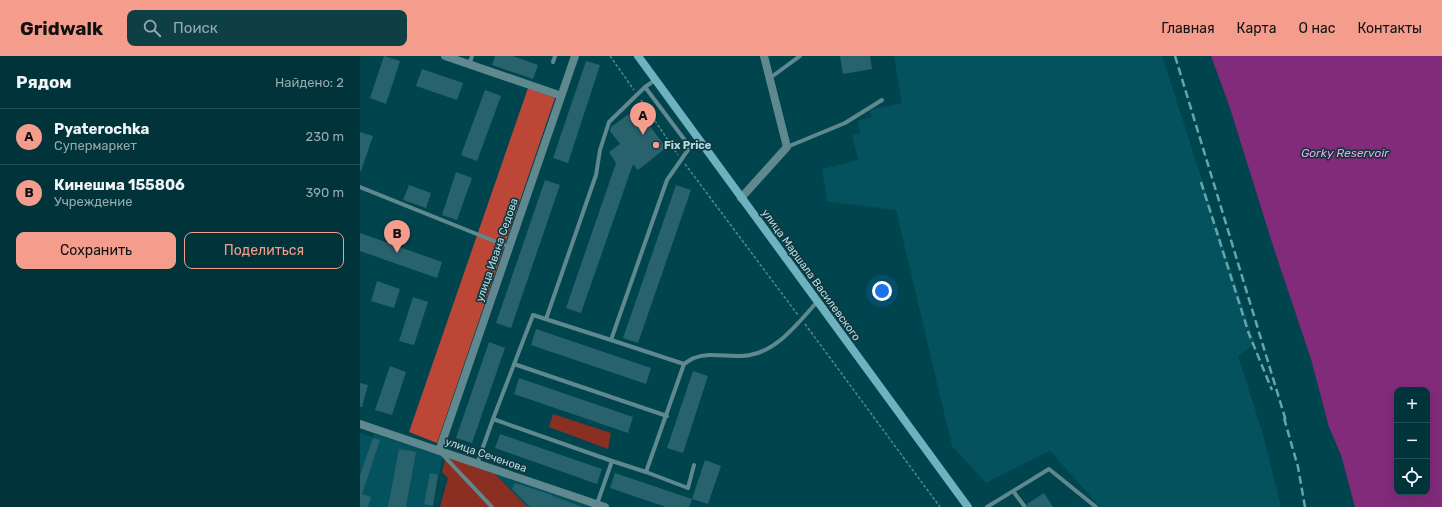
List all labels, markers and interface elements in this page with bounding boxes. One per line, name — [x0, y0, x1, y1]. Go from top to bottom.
search box — [127, 10, 407, 46]
text: Gridwalk — [20, 17, 103, 40]
icon: search — [141, 17, 163, 39]
text: Поиск — [173, 19, 218, 37]
text: Главная — [1161, 20, 1215, 37]
text: Карта — [1237, 20, 1277, 37]
text: О нас — [1299, 20, 1335, 37]
text: Контакты — [1357, 20, 1422, 37]
text: Рядом — [16, 72, 72, 92]
text: Найдено: 2 — [275, 75, 344, 90]
pin: A — [630, 102, 656, 135]
text: Pyaterochka — [54, 120, 149, 138]
text: A — [24, 129, 34, 144]
text: 230 m — [306, 129, 344, 144]
text: Супермаркет — [54, 138, 137, 153]
place label: Fix Price — [664, 139, 712, 152]
marker: Fix Price — [651, 140, 661, 150]
water label: Gorky Reservoir — [1301, 146, 1389, 160]
text: Кинешма 155806 — [54, 176, 185, 194]
text: B — [24, 185, 34, 200]
text: 390 m — [305, 185, 344, 200]
text: Учреждение — [54, 194, 132, 209]
street label: улица Ивана Седова — [473, 196, 521, 304]
street label: улица Маршала Василевского — [759, 207, 863, 343]
pin: B — [384, 220, 410, 253]
button: Сохранить — [16, 232, 176, 269]
button: Поделиться — [184, 232, 344, 269]
your location — [872, 281, 892, 301]
map controls — [1394, 387, 1430, 495]
button: + — [1394, 387, 1430, 423]
button: − — [1394, 423, 1430, 459]
street label: улица Сеченова — [444, 435, 528, 475]
button: locate — [1394, 459, 1430, 495]

